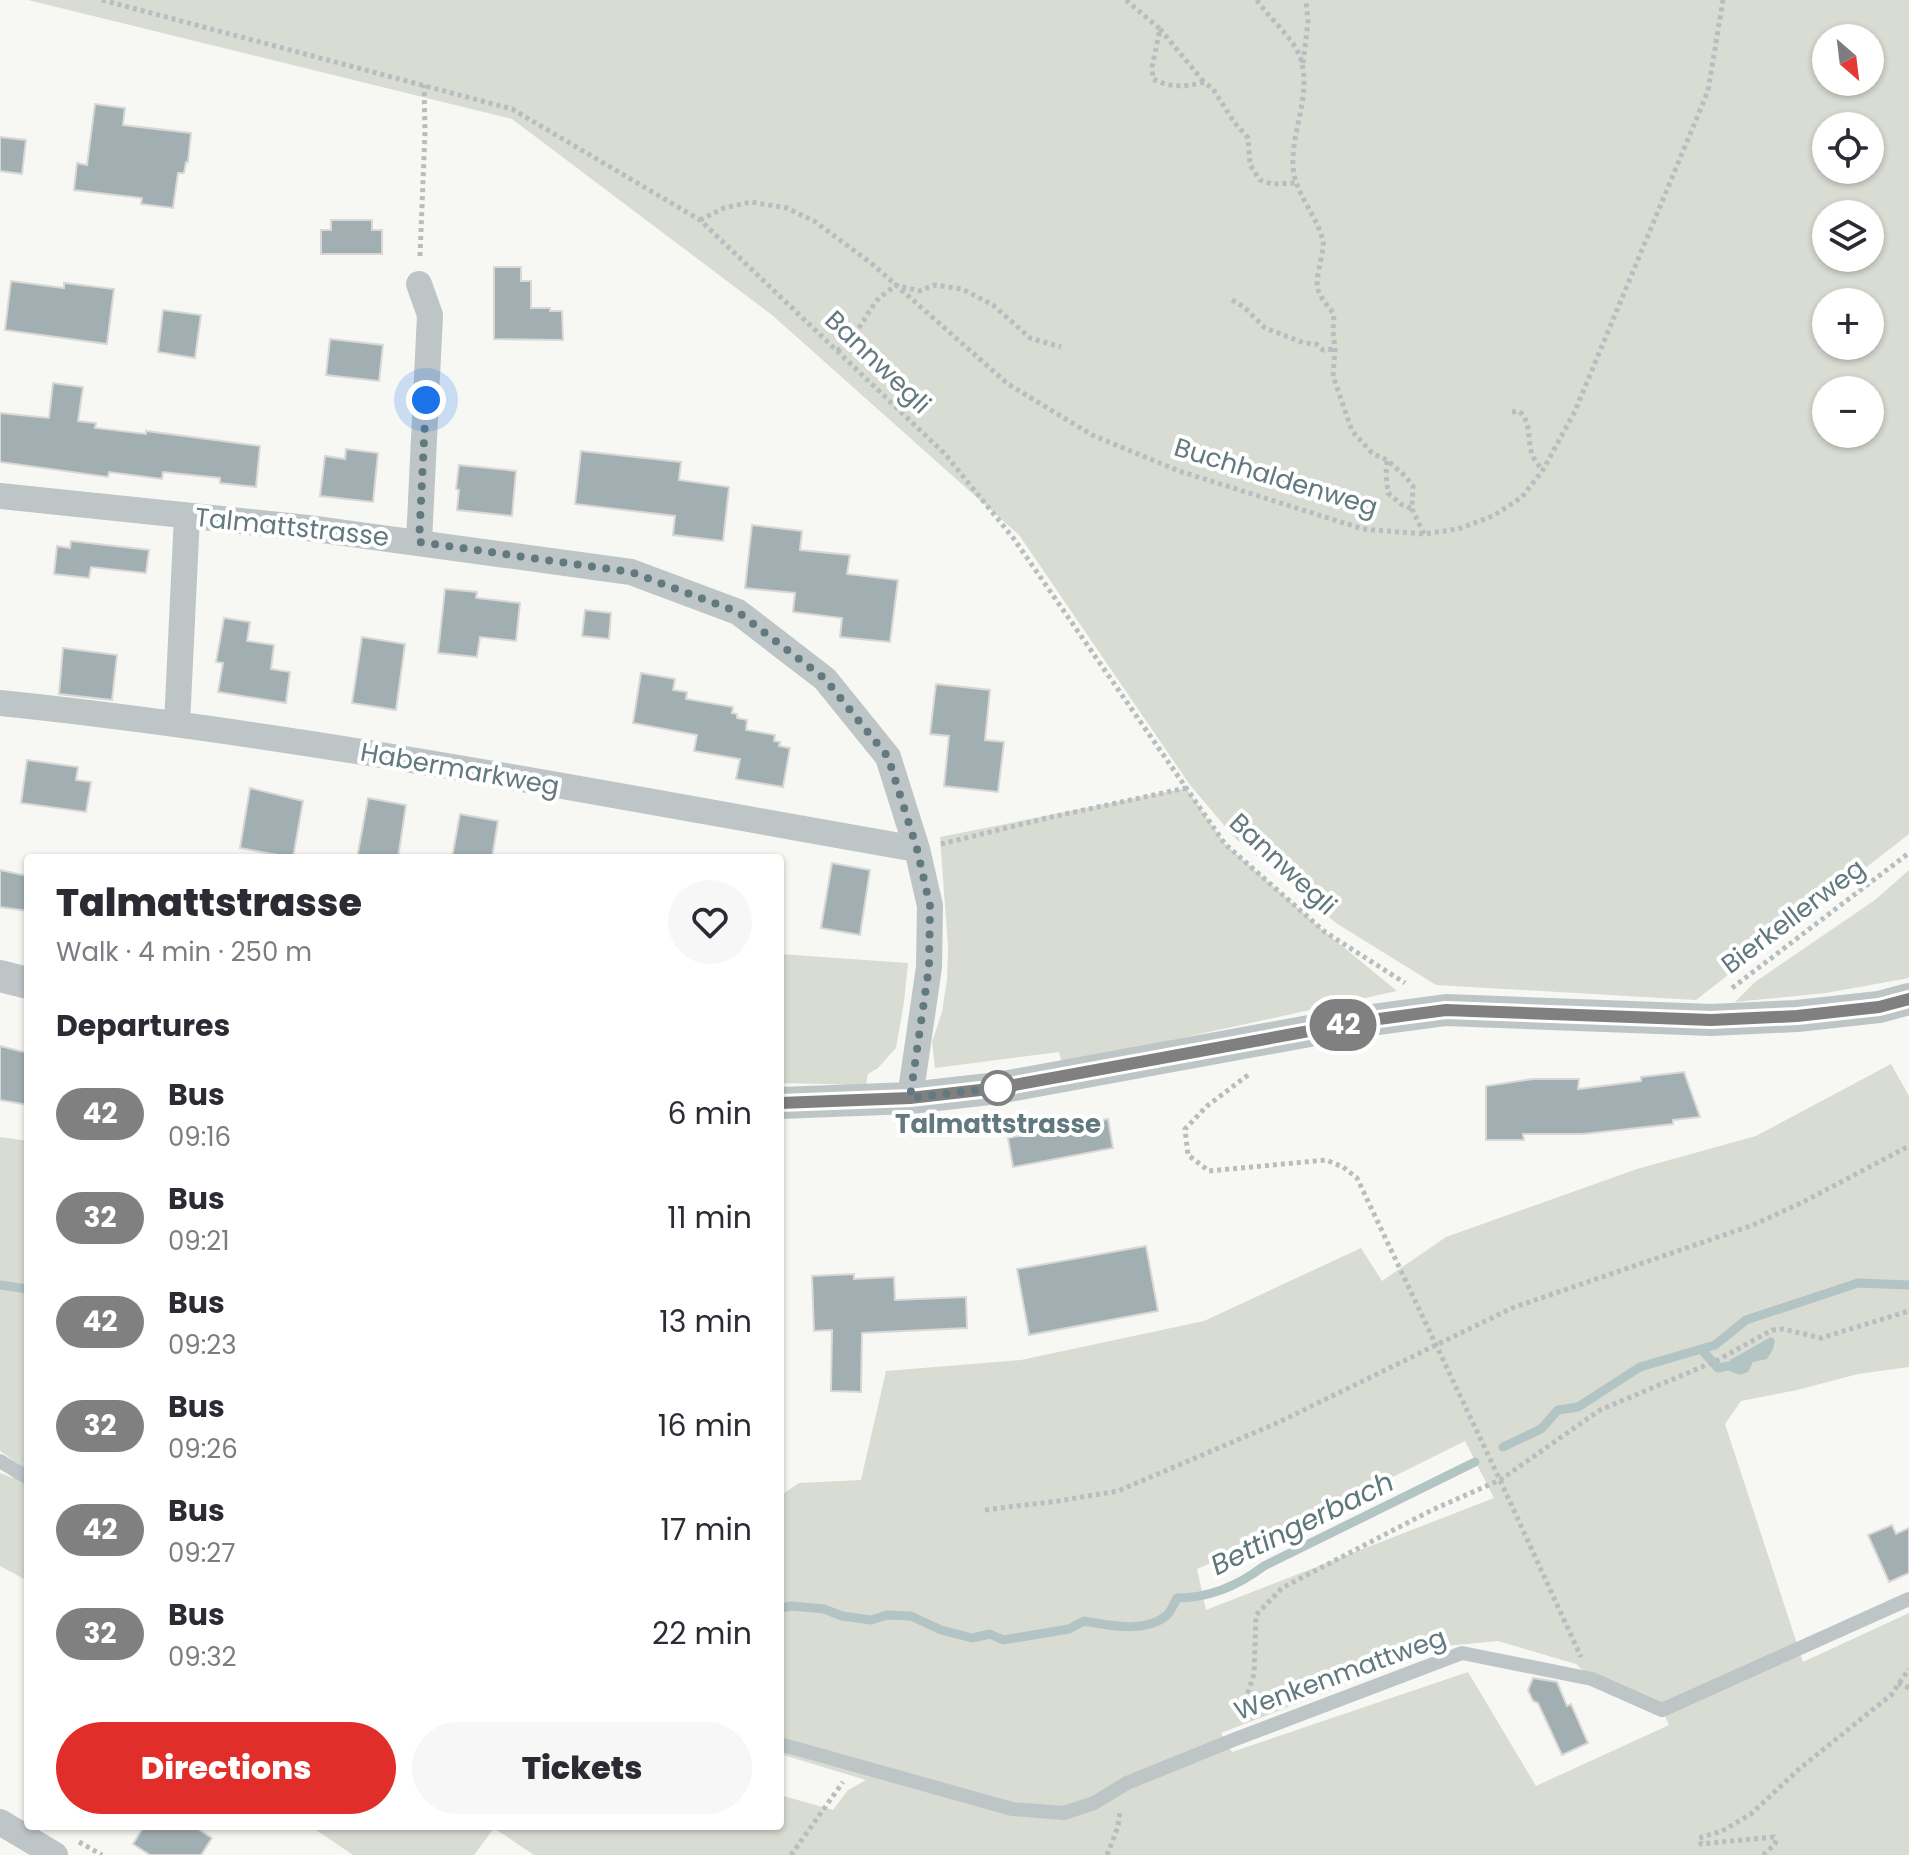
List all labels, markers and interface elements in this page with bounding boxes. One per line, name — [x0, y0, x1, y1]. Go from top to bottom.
north arrow — [1812, 24, 1884, 96]
map controls — [1812, 24, 1884, 448]
button: locate — [1812, 112, 1884, 184]
button: layers — [1812, 200, 1884, 272]
button: + — [1812, 288, 1884, 360]
street label: Bannwegli — [817, 302, 939, 422]
button: − — [1812, 376, 1884, 448]
your location — [406, 380, 446, 420]
street label: Buchhaldenweg — [1170, 429, 1382, 525]
street label: Talmattstrasse — [193, 499, 391, 555]
street label: Habermarkweg — [358, 734, 562, 804]
street label: Bannwegli — [1222, 805, 1344, 923]
street label: Bierkellerweg — [1714, 850, 1872, 982]
text: Talmattstrasse — [56, 876, 362, 929]
button: heart — [668, 880, 752, 964]
text: Walk · 4 min · 250 m — [56, 934, 312, 970]
line badge: 42 — [1307, 999, 1379, 1051]
text: Departures — [56, 1004, 230, 1047]
text: 42 — [1326, 1005, 1360, 1044]
marker: Talmattstrasse — [981, 1071, 1015, 1105]
text: Bus — [168, 1073, 225, 1116]
text: 6 min — [667, 1092, 752, 1135]
text: 42 — [83, 1094, 117, 1133]
place label: Talmattstrasse — [895, 1106, 1101, 1142]
text: 09:16 — [168, 1119, 231, 1155]
text: Bus — [168, 1177, 225, 1220]
text: 11 min — [667, 1196, 752, 1239]
text: 32 — [84, 1198, 116, 1237]
text: 09:21 — [168, 1223, 230, 1259]
text: Bus — [168, 1281, 225, 1324]
text: 13 min — [659, 1300, 752, 1343]
text: 42 — [83, 1302, 117, 1341]
text: 09:23 — [168, 1327, 237, 1363]
text: Bus — [168, 1385, 225, 1428]
text: 16 min — [658, 1404, 752, 1447]
text: 32 — [84, 1406, 116, 1445]
text: 09:26 — [168, 1431, 238, 1467]
water label: Bettingerbach — [1204, 1462, 1400, 1585]
text: Bus — [168, 1489, 225, 1532]
text: 17 min — [661, 1508, 752, 1551]
text: 42 — [83, 1510, 117, 1549]
text: 09:27 — [168, 1535, 235, 1571]
text: Bus — [168, 1593, 225, 1636]
text: 22 min — [652, 1612, 752, 1655]
text: 32 — [84, 1614, 116, 1653]
street label: Wenkenmattweg — [1229, 1619, 1451, 1729]
text: 09:32 — [168, 1639, 237, 1675]
button: Directions — [56, 1722, 396, 1814]
button: Tickets — [412, 1722, 752, 1814]

